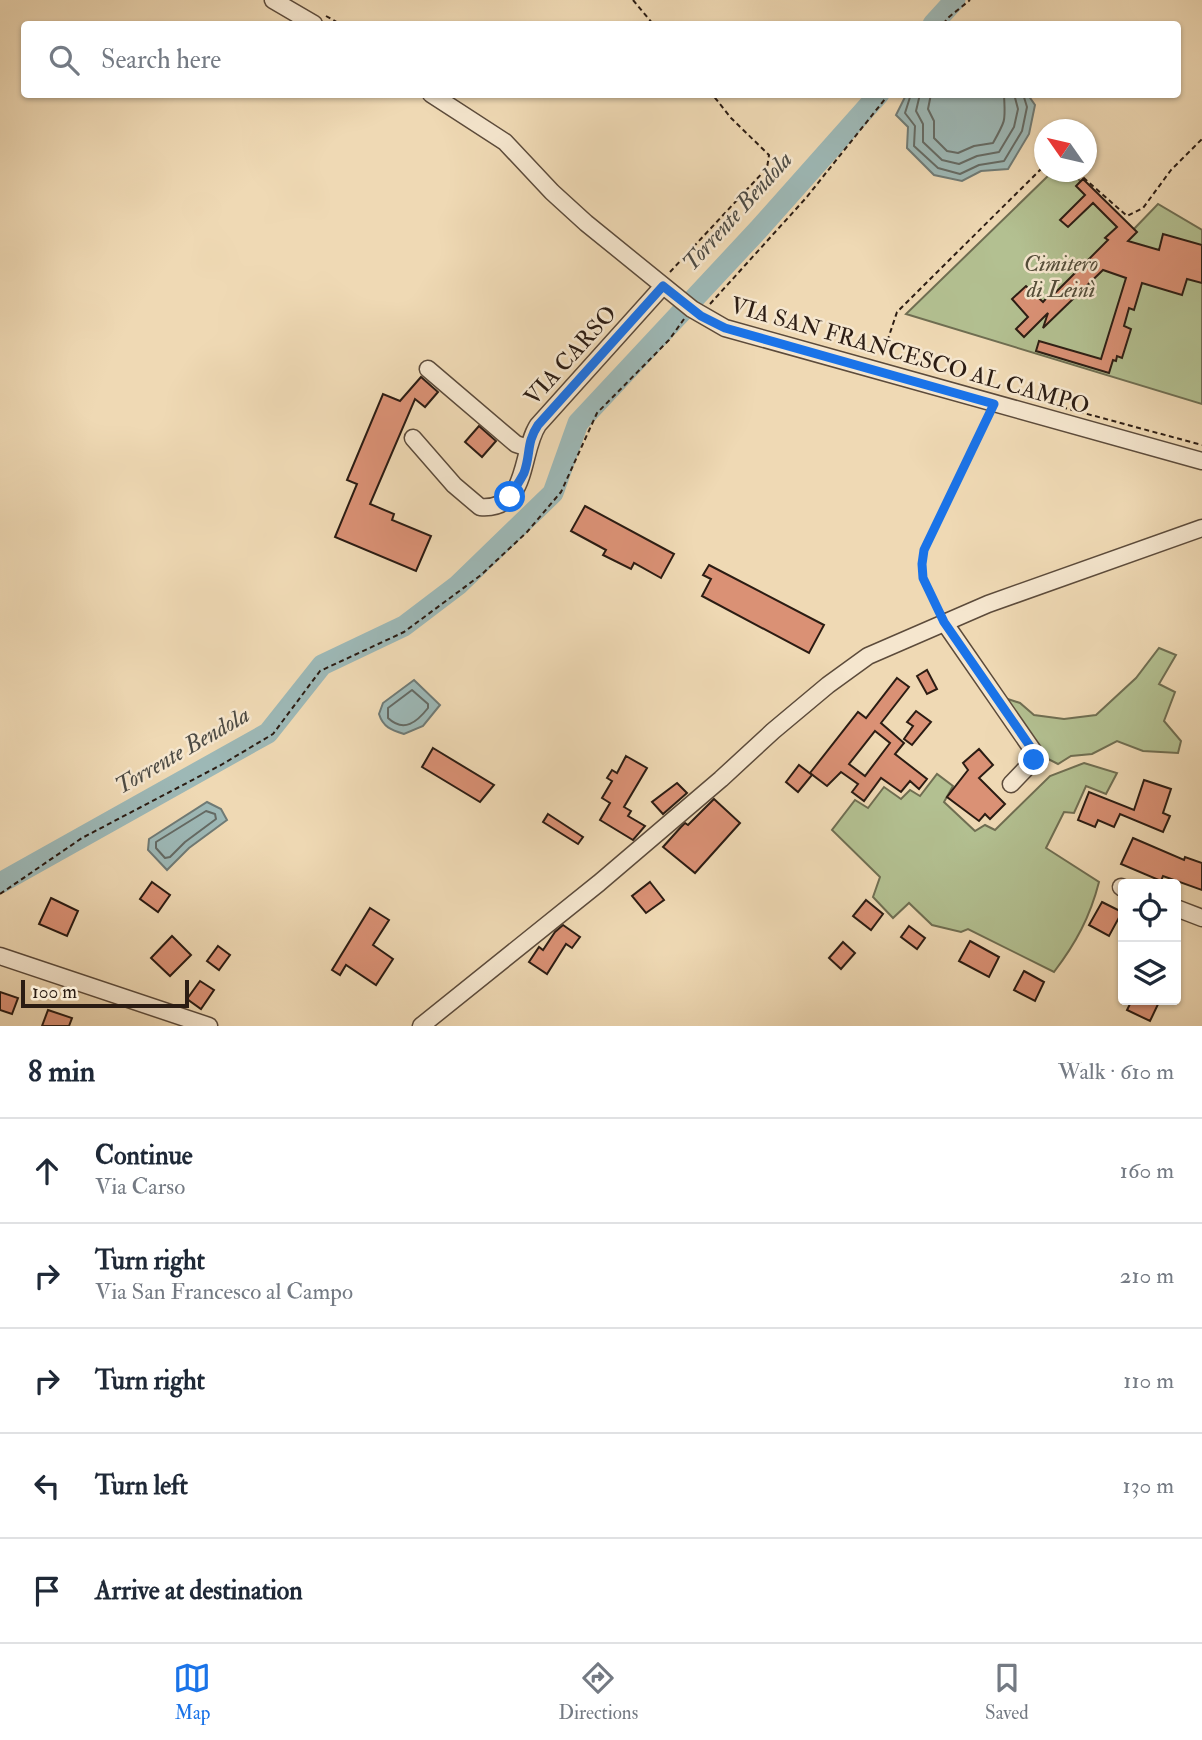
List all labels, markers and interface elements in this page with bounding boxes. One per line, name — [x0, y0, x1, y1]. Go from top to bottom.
search box — [21, 21, 1181, 98]
icon: search — [45, 41, 83, 79]
text: Search here — [101, 44, 221, 76]
north arrow — [1034, 119, 1097, 182]
water label: Torrente Bendola — [675, 145, 799, 278]
park label: Cimitero di Leinì — [1024, 249, 1098, 304]
street label: VIA SAN FRANCESCO AL CAMPO — [727, 290, 1093, 421]
street label: VIA CARSO — [518, 299, 623, 411]
route start — [494, 481, 525, 512]
water label: Torrente Bendola — [109, 699, 255, 802]
route end — [1018, 744, 1049, 775]
map controls — [1118, 879, 1181, 1005]
button: locate — [1118, 879, 1181, 942]
button: layers — [1118, 942, 1181, 1005]
scale bar — [21, 977, 189, 1009]
text: 100 m — [32, 980, 77, 1004]
text: 8 min — [28, 1053, 95, 1090]
text: Walk · 610 m — [1058, 1057, 1174, 1086]
text: Continue — [95, 1140, 193, 1172]
icon: ahead — [28, 1152, 66, 1190]
text: 160 m — [1120, 1156, 1174, 1185]
text: Via Carso — [95, 1172, 185, 1201]
text: Turn right — [95, 1245, 205, 1277]
icon: right — [28, 1257, 66, 1295]
text: 210 m — [1120, 1261, 1174, 1290]
text: Via San Francesco al Campo — [95, 1277, 353, 1306]
icon: right — [28, 1362, 66, 1400]
text: Turn right — [95, 1365, 205, 1397]
text: 110 m — [1123, 1366, 1174, 1395]
icon: left — [28, 1467, 66, 1505]
text: Turn left — [95, 1470, 188, 1502]
text: 130 m — [1122, 1471, 1174, 1500]
icon: arrive — [28, 1572, 66, 1610]
text: Arrive at destination — [95, 1575, 303, 1607]
tab: Map — [173, 1659, 211, 1725]
tab: Directions — [558, 1659, 638, 1725]
tab: Saved — [985, 1659, 1029, 1725]

